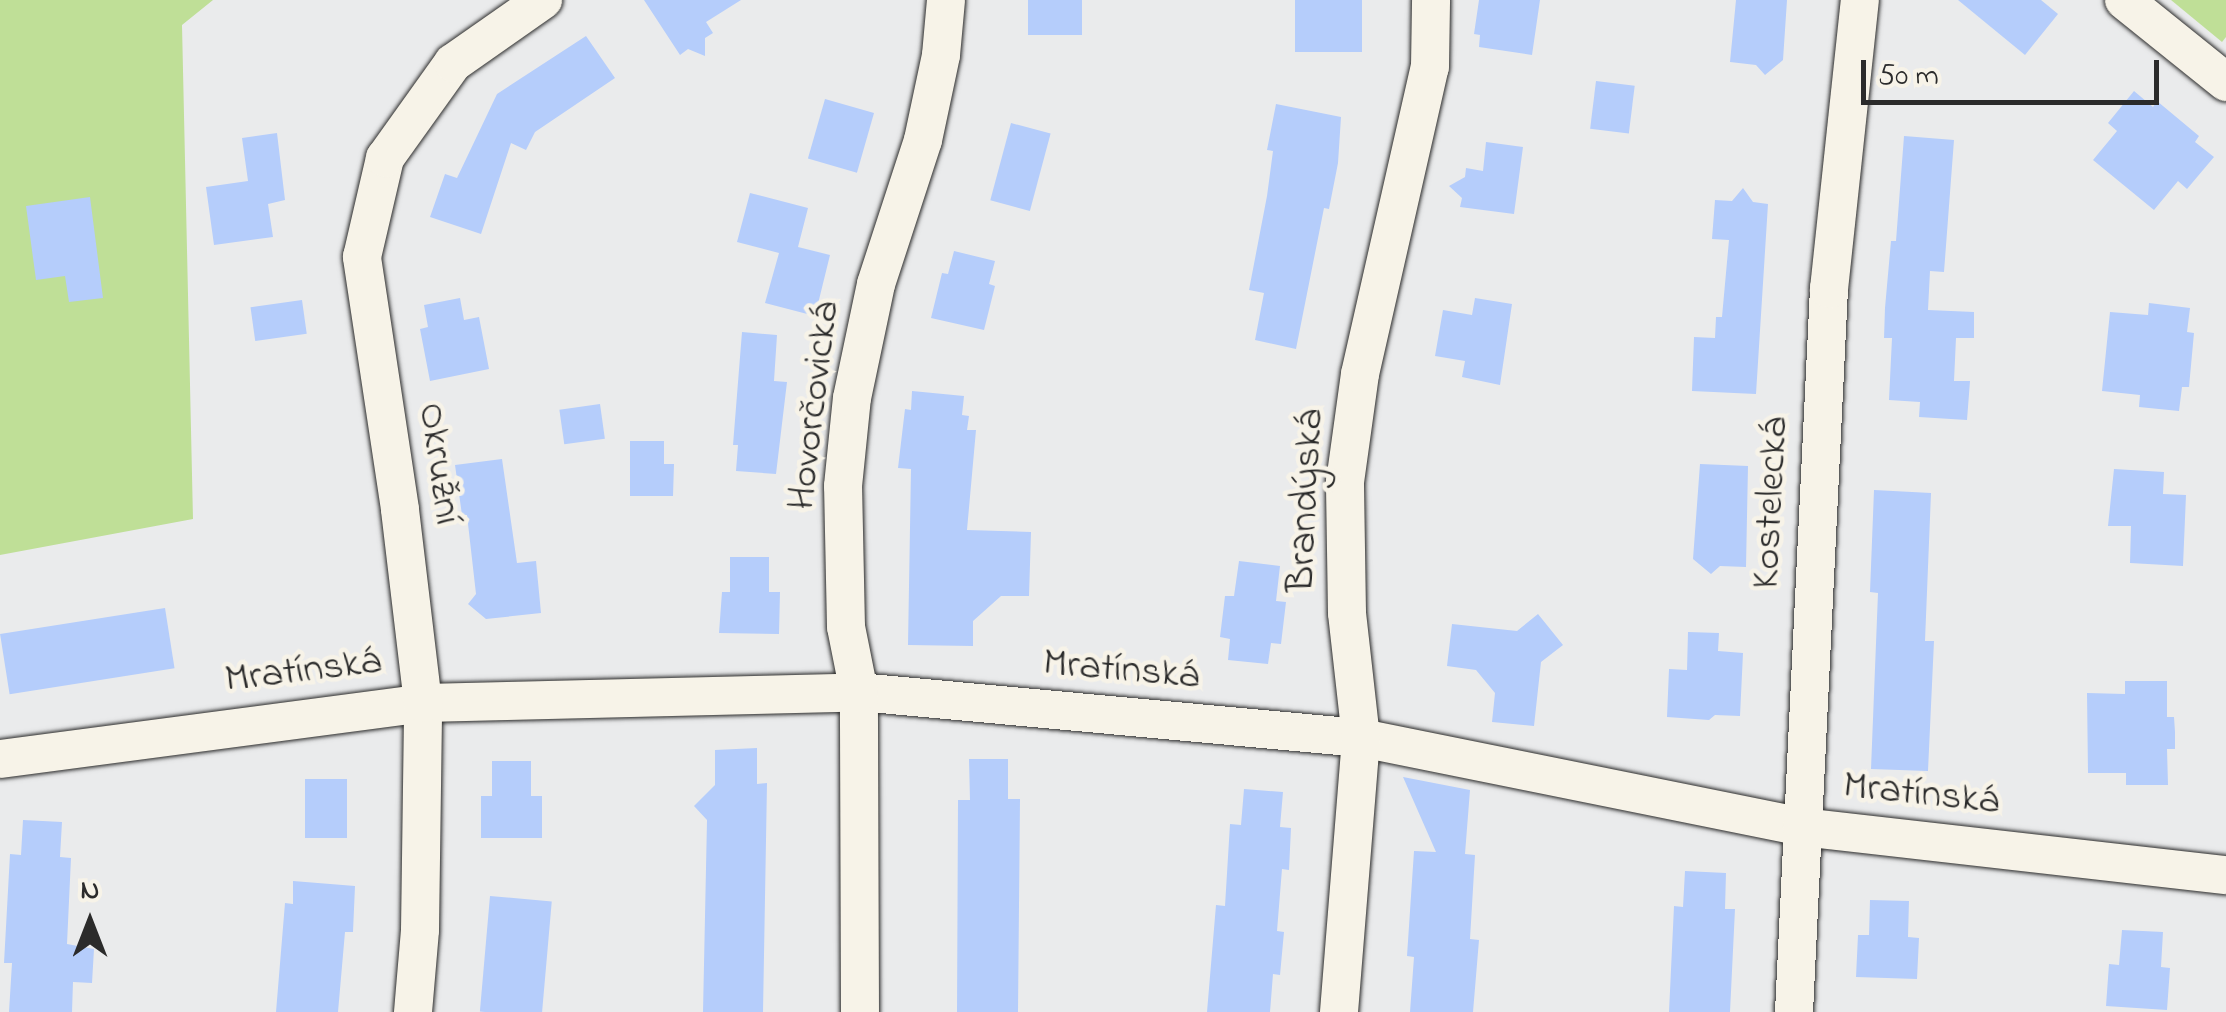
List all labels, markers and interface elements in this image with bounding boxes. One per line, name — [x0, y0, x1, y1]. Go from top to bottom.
scale bar — [1866, 40, 2164, 102]
text: 50 m — [1878, 55, 1939, 99]
street label: Hovorčovická — [778, 299, 852, 513]
street label: Okružní — [406, 400, 470, 528]
street label: Brandýská — [1278, 408, 1336, 594]
street label: Kostelecká — [1744, 416, 1800, 590]
street label: Mratínská — [222, 639, 384, 705]
street label: Mratínská — [1041, 640, 1201, 702]
street label: Mratínská — [1841, 763, 2001, 827]
text: N — [81, 871, 99, 912]
north arrow — [40, 872, 140, 972]

